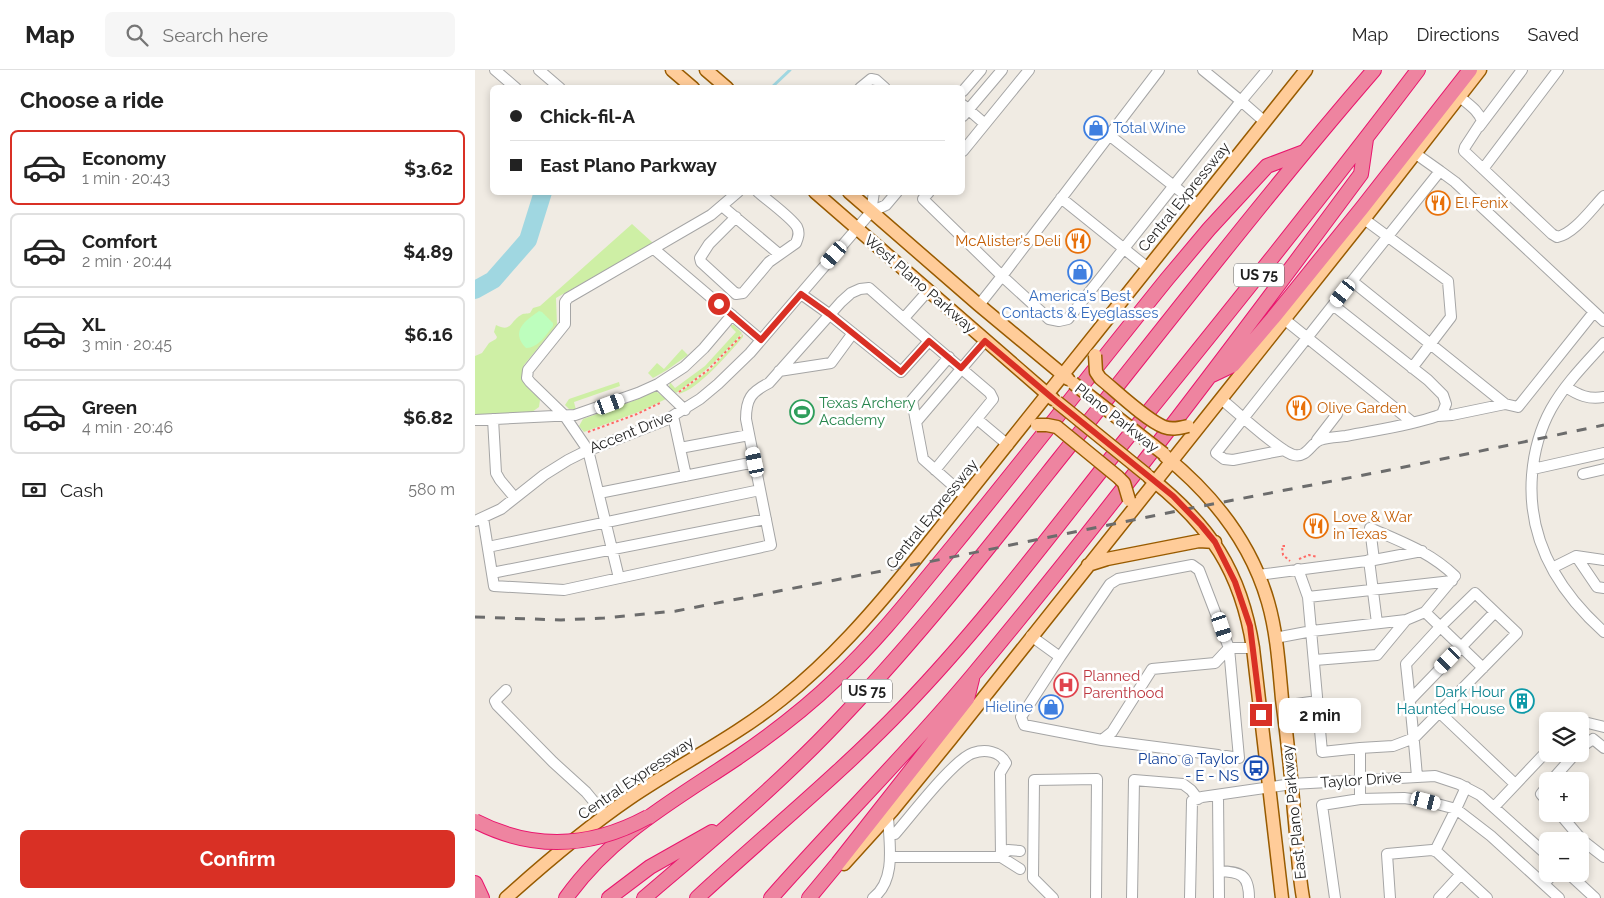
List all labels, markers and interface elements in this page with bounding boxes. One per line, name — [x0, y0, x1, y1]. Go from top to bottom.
search box — [105, 12, 455, 57]
text: Map — [25, 20, 75, 49]
icon: search — [123, 21, 151, 49]
text: Search here — [163, 24, 268, 46]
text: Map — [1352, 24, 1388, 45]
text: Directions — [1416, 24, 1500, 45]
text: Saved — [1528, 24, 1579, 45]
text: Choose a ride — [20, 87, 164, 113]
text: Chick-fil-A — [540, 105, 635, 127]
shop icon: Total Wine — [1083, 115, 1109, 141]
place label: Total Wine — [1113, 119, 1186, 137]
street label: Central Expressway — [1134, 139, 1234, 255]
icon: car — [22, 145, 67, 190]
text: Economy — [82, 147, 166, 169]
text: East Plano Parkway — [540, 154, 717, 176]
text: $3.62 — [404, 157, 453, 179]
text: 1 min · 20:43 — [82, 169, 170, 188]
restaurant icon: El Fenix — [1425, 190, 1451, 216]
place label: El Fenix — [1455, 194, 1509, 212]
icon: car — [22, 228, 67, 273]
restaurant icon: McAlister's Deli — [1065, 228, 1091, 254]
text: Comfort — [82, 230, 157, 252]
street label: West Plano Parkway — [861, 231, 979, 337]
place label: McAlister's Deli — [955, 232, 1061, 250]
car — [818, 239, 849, 271]
text: $4.89 — [403, 240, 453, 262]
text: 2 min · 20:44 — [82, 252, 172, 271]
shop icon: America's Best Contacts & Eyeglasses — [1067, 259, 1093, 285]
road number: US 75 — [1234, 264, 1284, 286]
car — [1327, 277, 1358, 309]
place label: America's Best Contacts & Eyeglasses — [1002, 287, 1158, 322]
route start — [708, 293, 730, 315]
icon: car — [22, 311, 67, 356]
text: XL — [82, 313, 105, 335]
text: $6.16 — [404, 323, 453, 345]
text: 3 min · 20:45 — [82, 335, 172, 354]
street label: Plano Parkway — [1071, 380, 1163, 456]
car — [593, 392, 626, 416]
icon: car — [22, 394, 67, 439]
place label: Texas Archery Academy — [819, 394, 916, 429]
restaurant icon: Olive Garden — [1286, 395, 1312, 421]
text: Green — [82, 396, 137, 418]
sports icon: Texas Archery Academy — [789, 399, 815, 425]
place label: Olive Garden — [1317, 399, 1407, 417]
text: $6.82 — [403, 406, 453, 428]
street label: Accent Drive — [587, 407, 676, 457]
text: 4 min · 20:46 — [82, 418, 173, 437]
car — [744, 446, 765, 478]
street label: Central Expressway — [882, 456, 982, 572]
icon: cash — [20, 476, 48, 504]
text: Cash — [60, 479, 104, 501]
text: 580 m — [408, 480, 455, 499]
place label: Love & War in Texas — [1333, 508, 1413, 543]
restaurant icon: Love & War in Texas — [1303, 513, 1329, 539]
car — [1210, 610, 1233, 644]
car — [1432, 644, 1463, 676]
place label: Planned Parenthood — [1083, 667, 1164, 702]
hospital icon: Planned Parenthood — [1053, 672, 1079, 698]
road number: US 75 — [842, 680, 892, 702]
place label: Dark Hour Haunted House — [1397, 683, 1506, 718]
building icon: Dark Hour Haunted House — [1509, 688, 1535, 714]
shop icon: Hieline — [1038, 694, 1064, 720]
place label: Hieline — [985, 698, 1033, 716]
callout: 2 min — [1279, 698, 1361, 732]
route end — [1250, 704, 1272, 726]
text: 2 min — [1299, 706, 1341, 725]
map controls — [1539, 712, 1589, 882]
button: layers — [1539, 712, 1589, 762]
street label: Central Expressway — [575, 733, 697, 823]
street label: East Plano Parkway — [1278, 744, 1310, 880]
place label: Plano @ Taylor - E - NS — [1138, 750, 1240, 785]
bus stop icon: Plano @ Taylor - E - NS — [1243, 755, 1269, 781]
street label: Taylor Drive — [1320, 768, 1402, 792]
button: + — [1539, 772, 1589, 822]
car — [1409, 790, 1442, 812]
button: Confirm — [20, 830, 455, 888]
button: − — [1539, 832, 1589, 882]

